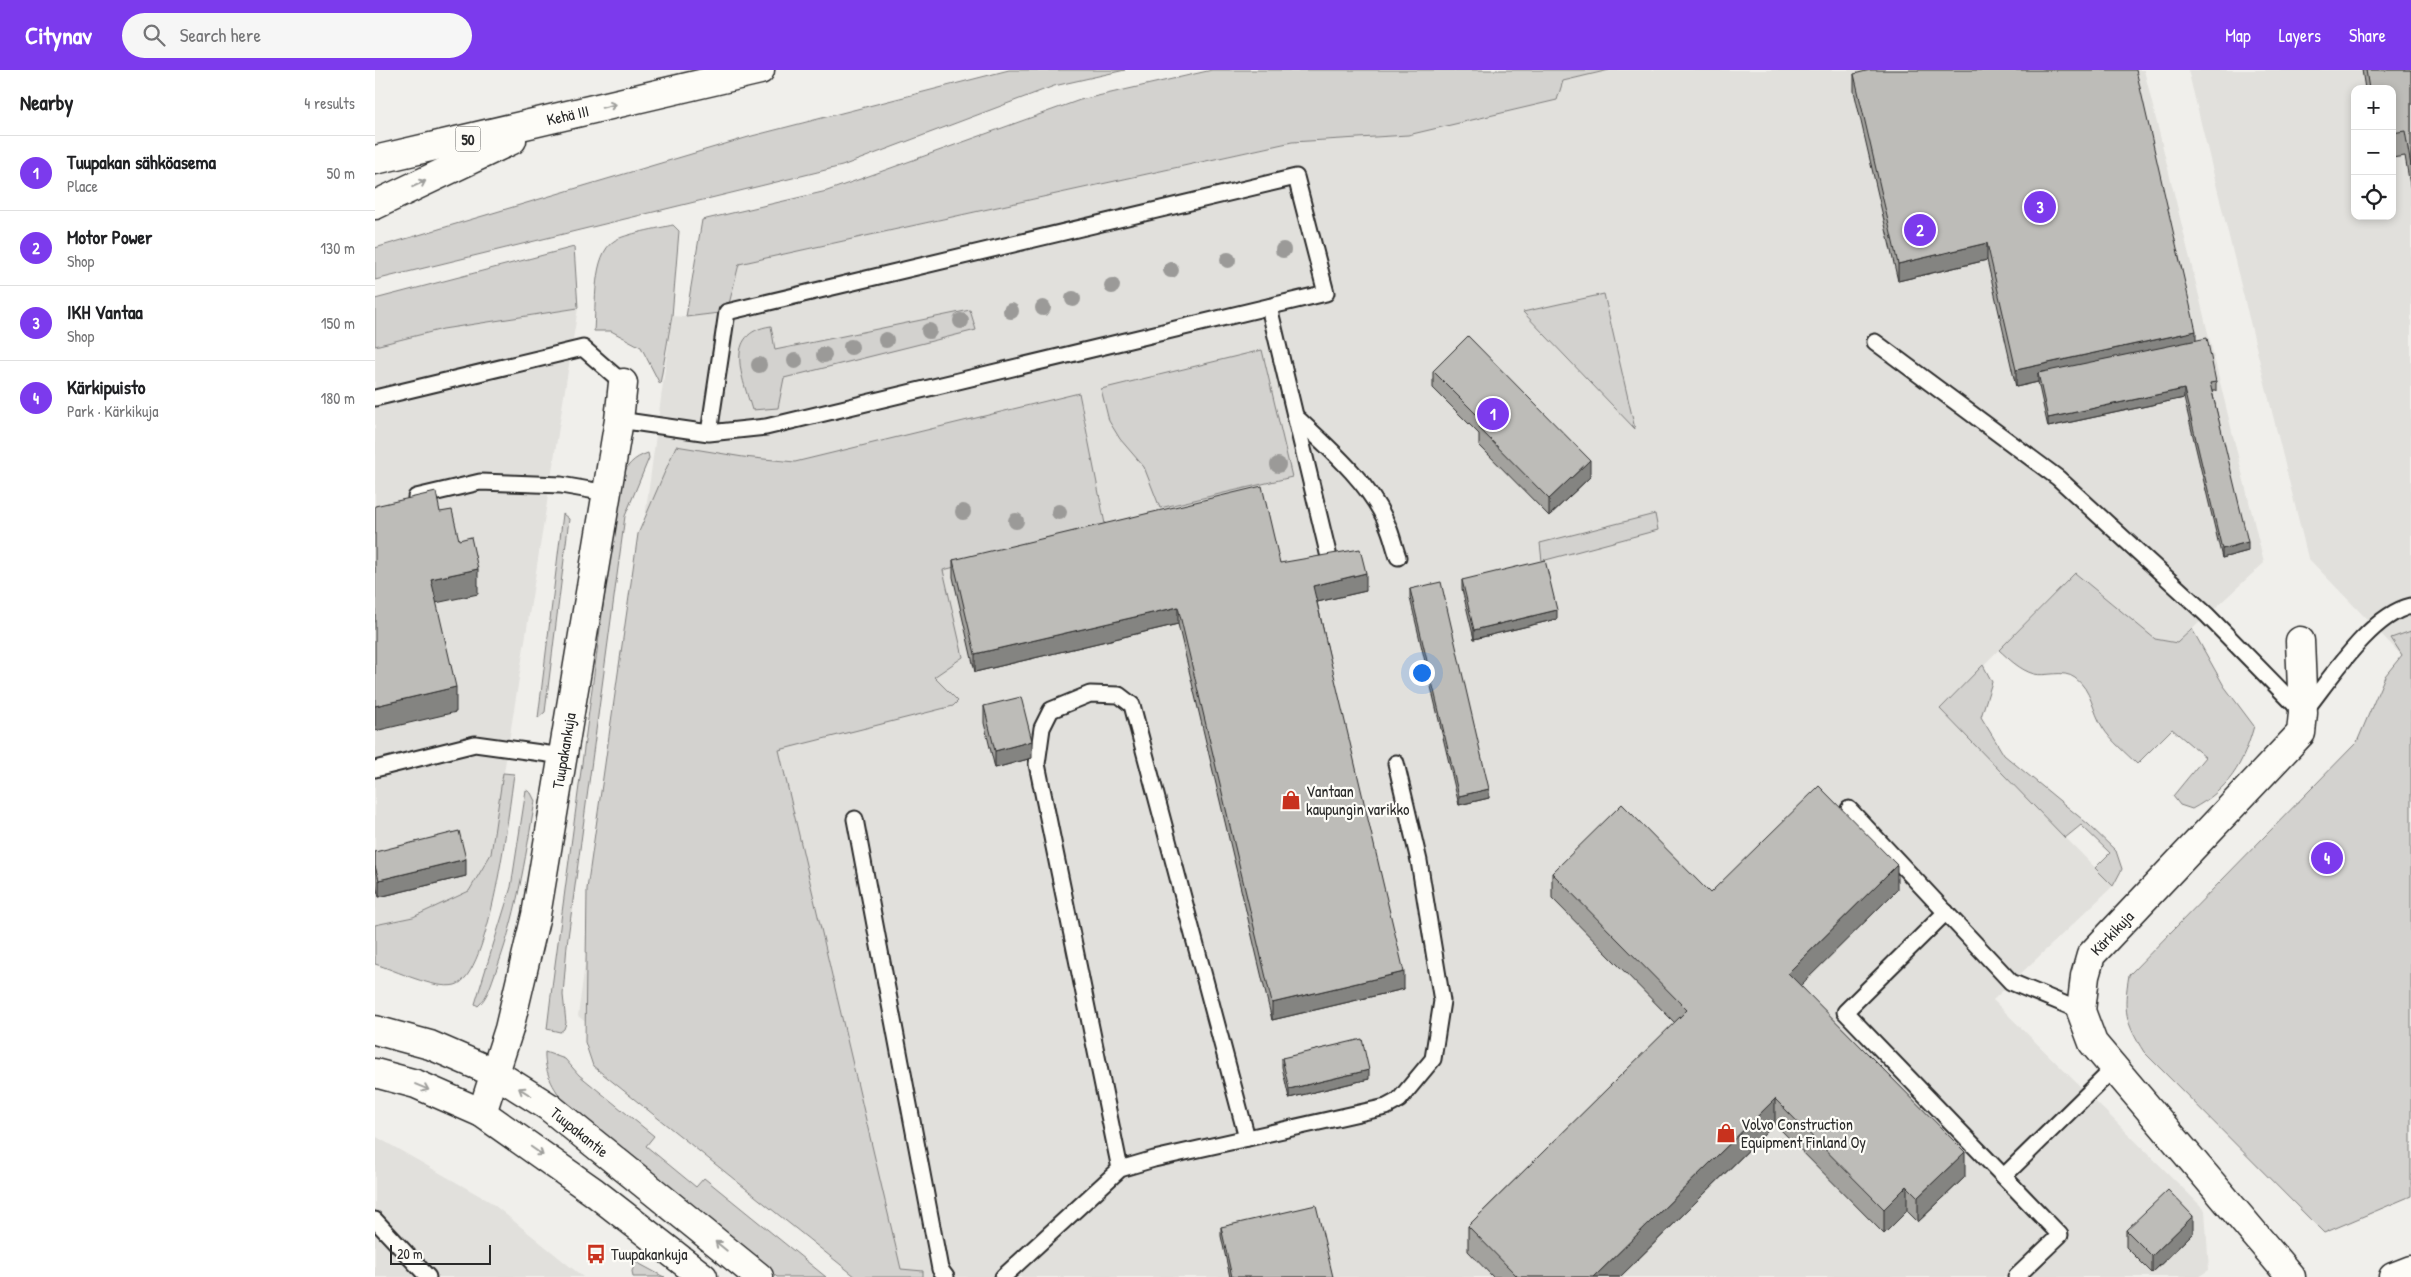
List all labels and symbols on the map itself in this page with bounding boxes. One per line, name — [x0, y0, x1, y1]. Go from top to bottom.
street label: Kehä III — [544, 99, 591, 131]
one-way arrow — [600, 101, 616, 110]
road number: 50 — [455, 126, 481, 152]
one-way arrow — [411, 179, 426, 188]
pin: 3 — [2024, 188, 2056, 226]
pin: 2 — [1904, 211, 1936, 249]
pin: 1 — [1477, 395, 1509, 433]
your location — [1409, 660, 1435, 686]
street label: Tuupakankuja — [546, 711, 581, 790]
place label: Vantaan kaupungin varikko — [1306, 780, 1410, 820]
shop icon: Vantaan kaupungin varikko — [1280, 789, 1302, 811]
pin: 4 — [2311, 839, 2343, 877]
street label: Kärkikuja — [2085, 906, 2138, 960]
one-way arrow — [414, 1084, 429, 1093]
one-way arrow — [518, 1086, 532, 1096]
street label: Tuupakantie — [546, 1102, 614, 1162]
place label: Volvo Construction Equipment Finland Oy — [1741, 1113, 1866, 1153]
shop icon: Volvo Construction Equipment Finland Oy — [1715, 1122, 1737, 1144]
one-way arrow — [529, 1146, 543, 1156]
one-way arrow — [715, 1241, 728, 1252]
scale bar — [390, 1242, 491, 1265]
bus stop icon: Tuupakankuja — [585, 1243, 607, 1265]
place label: Tuupakankuja — [611, 1243, 688, 1265]

